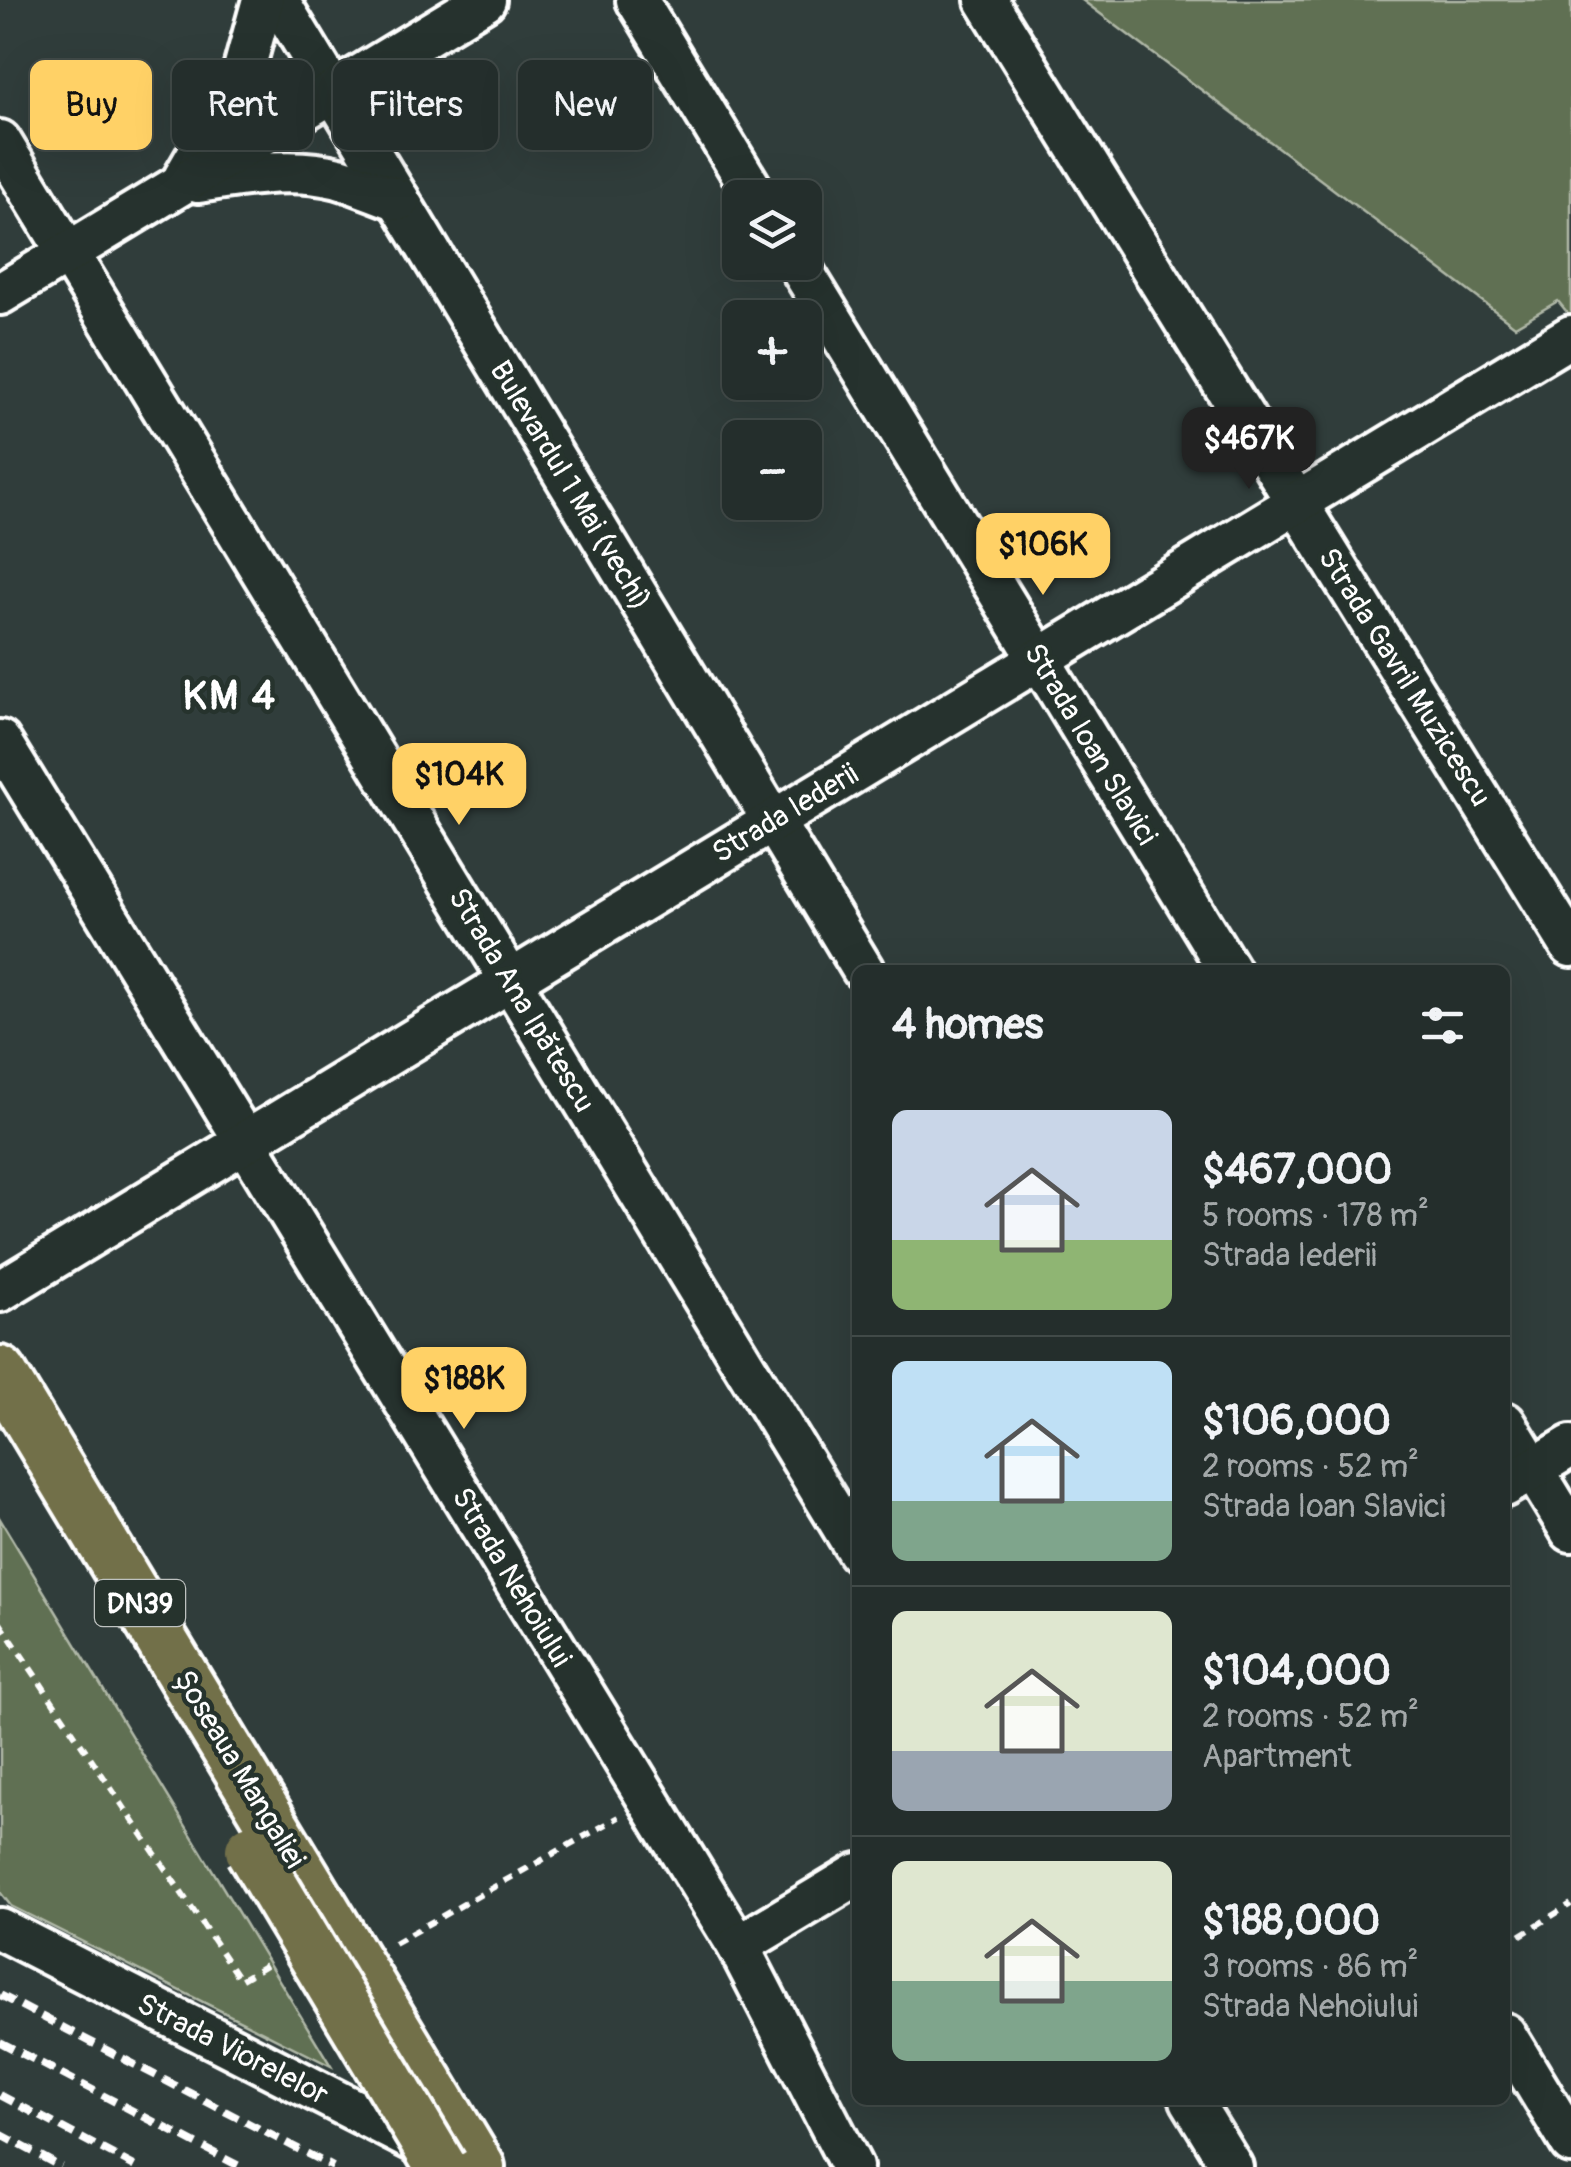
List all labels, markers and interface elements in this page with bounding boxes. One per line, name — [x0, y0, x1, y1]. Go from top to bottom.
chip: Buy — [30, 60, 152, 150]
chip: Rent — [172, 60, 313, 150]
chip: Filters — [333, 60, 498, 150]
chip: New — [518, 60, 652, 150]
map controls — [722, 180, 822, 520]
button: layers — [722, 180, 822, 280]
button: + — [722, 300, 822, 400]
street label: Bulevardul 1 Mai (vechi) — [482, 354, 660, 616]
pin: $467K — [1179, 407, 1319, 492]
text: $467K — [1204, 419, 1294, 459]
button: − — [722, 420, 822, 520]
pin: $106K — [973, 513, 1113, 598]
text: $106K — [998, 525, 1088, 565]
street label: Strada Gavril Muzicescu — [1310, 541, 1499, 813]
street label: Strada Ioan Slavici — [1016, 637, 1165, 852]
district label: KM 4 — [183, 672, 277, 721]
pin: $104K — [389, 743, 529, 828]
text: $104K — [414, 755, 504, 795]
street label: Strada Iederii — [706, 755, 865, 871]
street label: Strada Ana Ipătescu — [440, 881, 603, 1119]
icon: filters — [1415, 998, 1470, 1053]
text: 4 homes — [892, 999, 1043, 1051]
text: $467,000 — [1202, 1144, 1392, 1196]
icon: home — [972, 1150, 1092, 1270]
text: 5 rooms · 178 m² — [1202, 1196, 1429, 1236]
text: Strada Iederii — [1202, 1236, 1377, 1276]
pin: $188K — [394, 1347, 534, 1432]
text: $188K — [423, 1359, 505, 1399]
text: $106,000 — [1202, 1395, 1391, 1447]
icon: home — [972, 1401, 1092, 1521]
text: 2 rooms · 52 m² — [1202, 1447, 1419, 1487]
street label: Strada Nehoiului — [444, 1481, 580, 1674]
text: Strada Ioan Slavici — [1202, 1487, 1446, 1527]
road number: DN39 — [95, 1580, 185, 1626]
text: $104,000 — [1202, 1645, 1391, 1697]
icon: home — [972, 1651, 1092, 1771]
street label: Șoseaua Mangaliei — [166, 1664, 313, 1875]
text: 2 rooms · 52 m² — [1202, 1697, 1419, 1737]
text: Apartment — [1202, 1737, 1351, 1777]
text: $188,000 — [1202, 1895, 1380, 1947]
icon: home — [972, 1901, 1092, 2021]
text: 3 rooms · 86 m² — [1202, 1947, 1419, 1987]
street label: Strada Viorelelor — [131, 1985, 335, 2114]
text: Strada Nehoiului — [1202, 1987, 1418, 2027]

